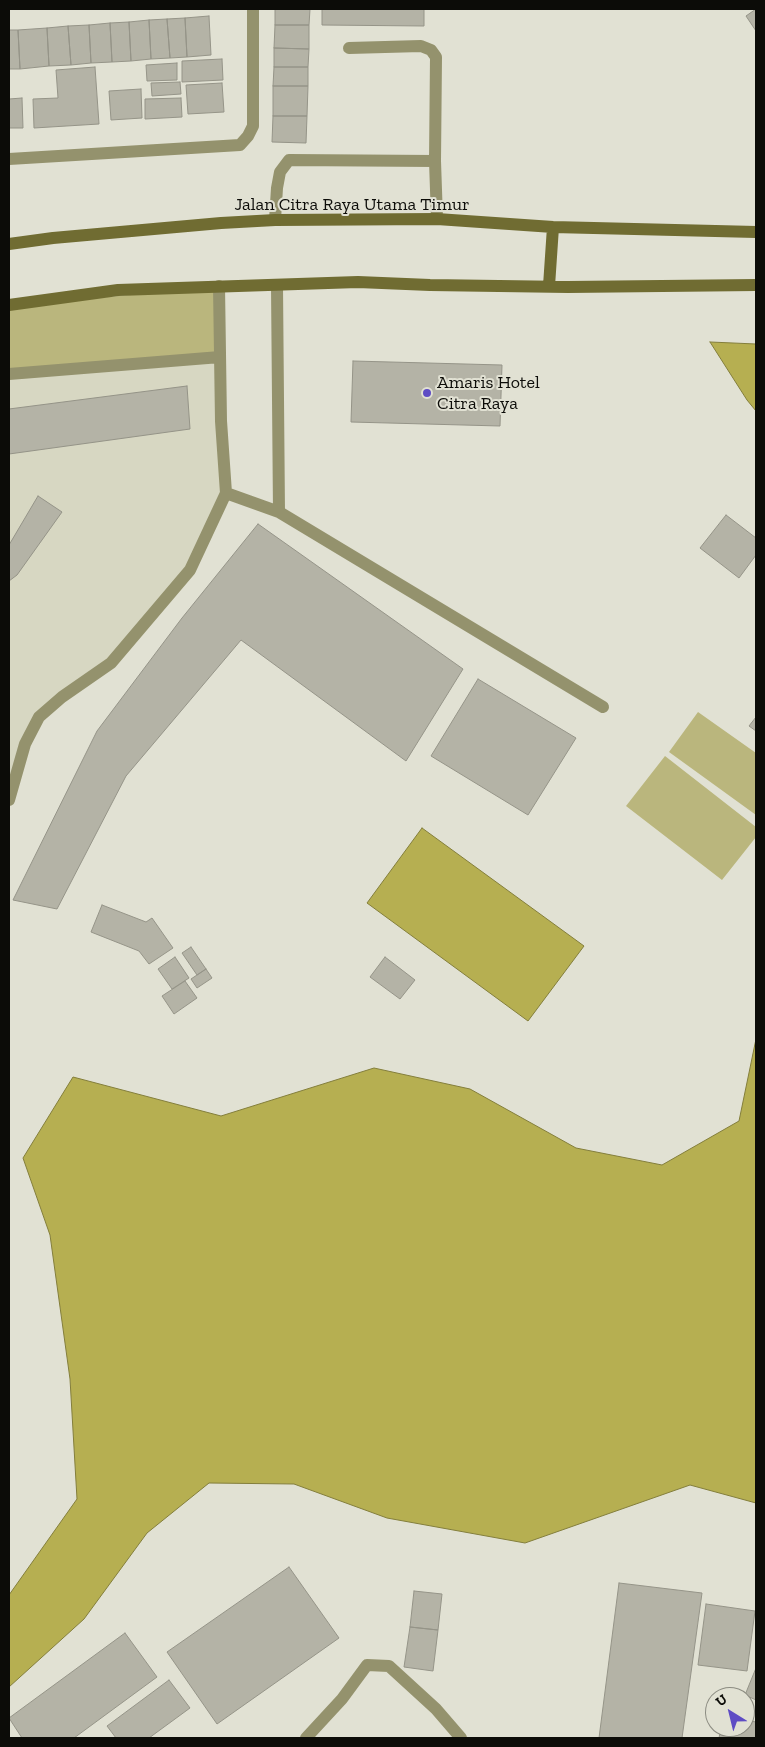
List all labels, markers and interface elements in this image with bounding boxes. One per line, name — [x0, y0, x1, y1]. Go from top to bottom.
street label: Jalan Citra Raya Utama Timur — [234, 194, 470, 216]
place label: Amaris Hotel Citra Raya — [437, 372, 540, 414]
marker: Amaris Hotel Citra Raya — [421, 387, 433, 399]
north arrow — [705, 1687, 755, 1737]
text: U — [712, 1690, 731, 1710]

